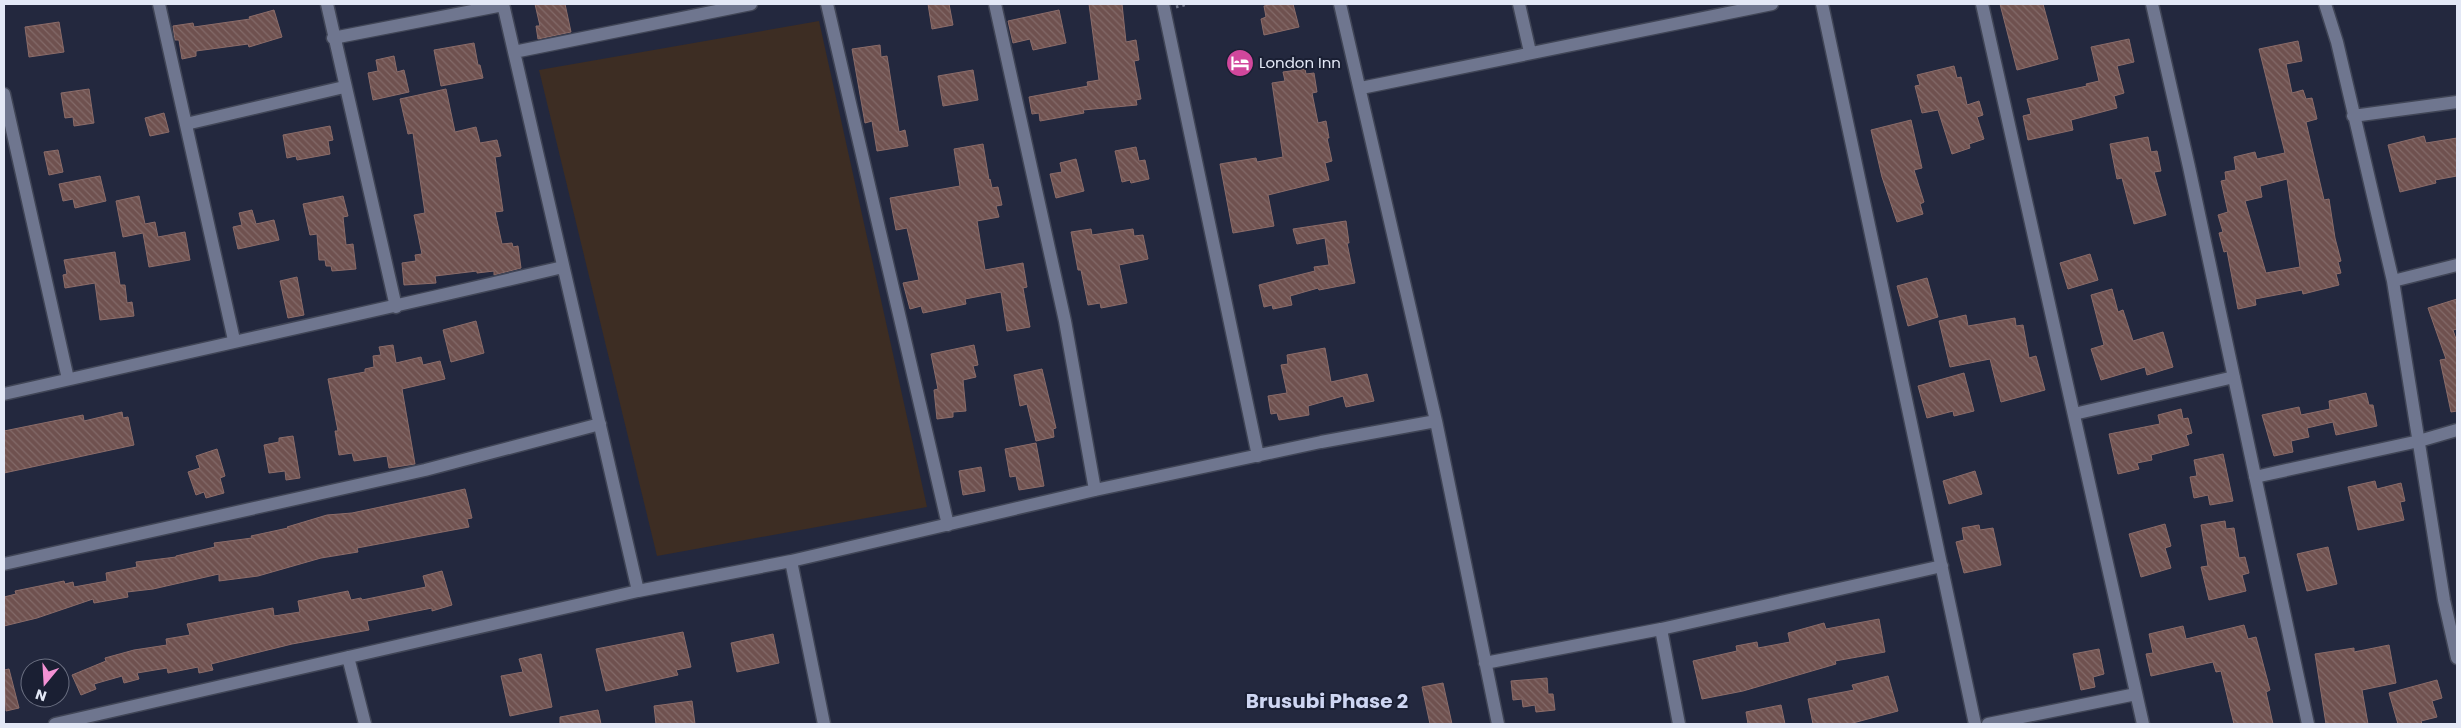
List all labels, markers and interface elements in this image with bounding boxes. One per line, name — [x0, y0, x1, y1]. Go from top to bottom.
hotel icon: London Inn — [1225, 48, 1255, 78]
place label: London Inn — [1259, 52, 1341, 73]
north arrow — [20, 658, 70, 708]
text: N — [33, 684, 49, 707]
district label: Brusubi Phase 2 — [1246, 687, 1408, 715]

